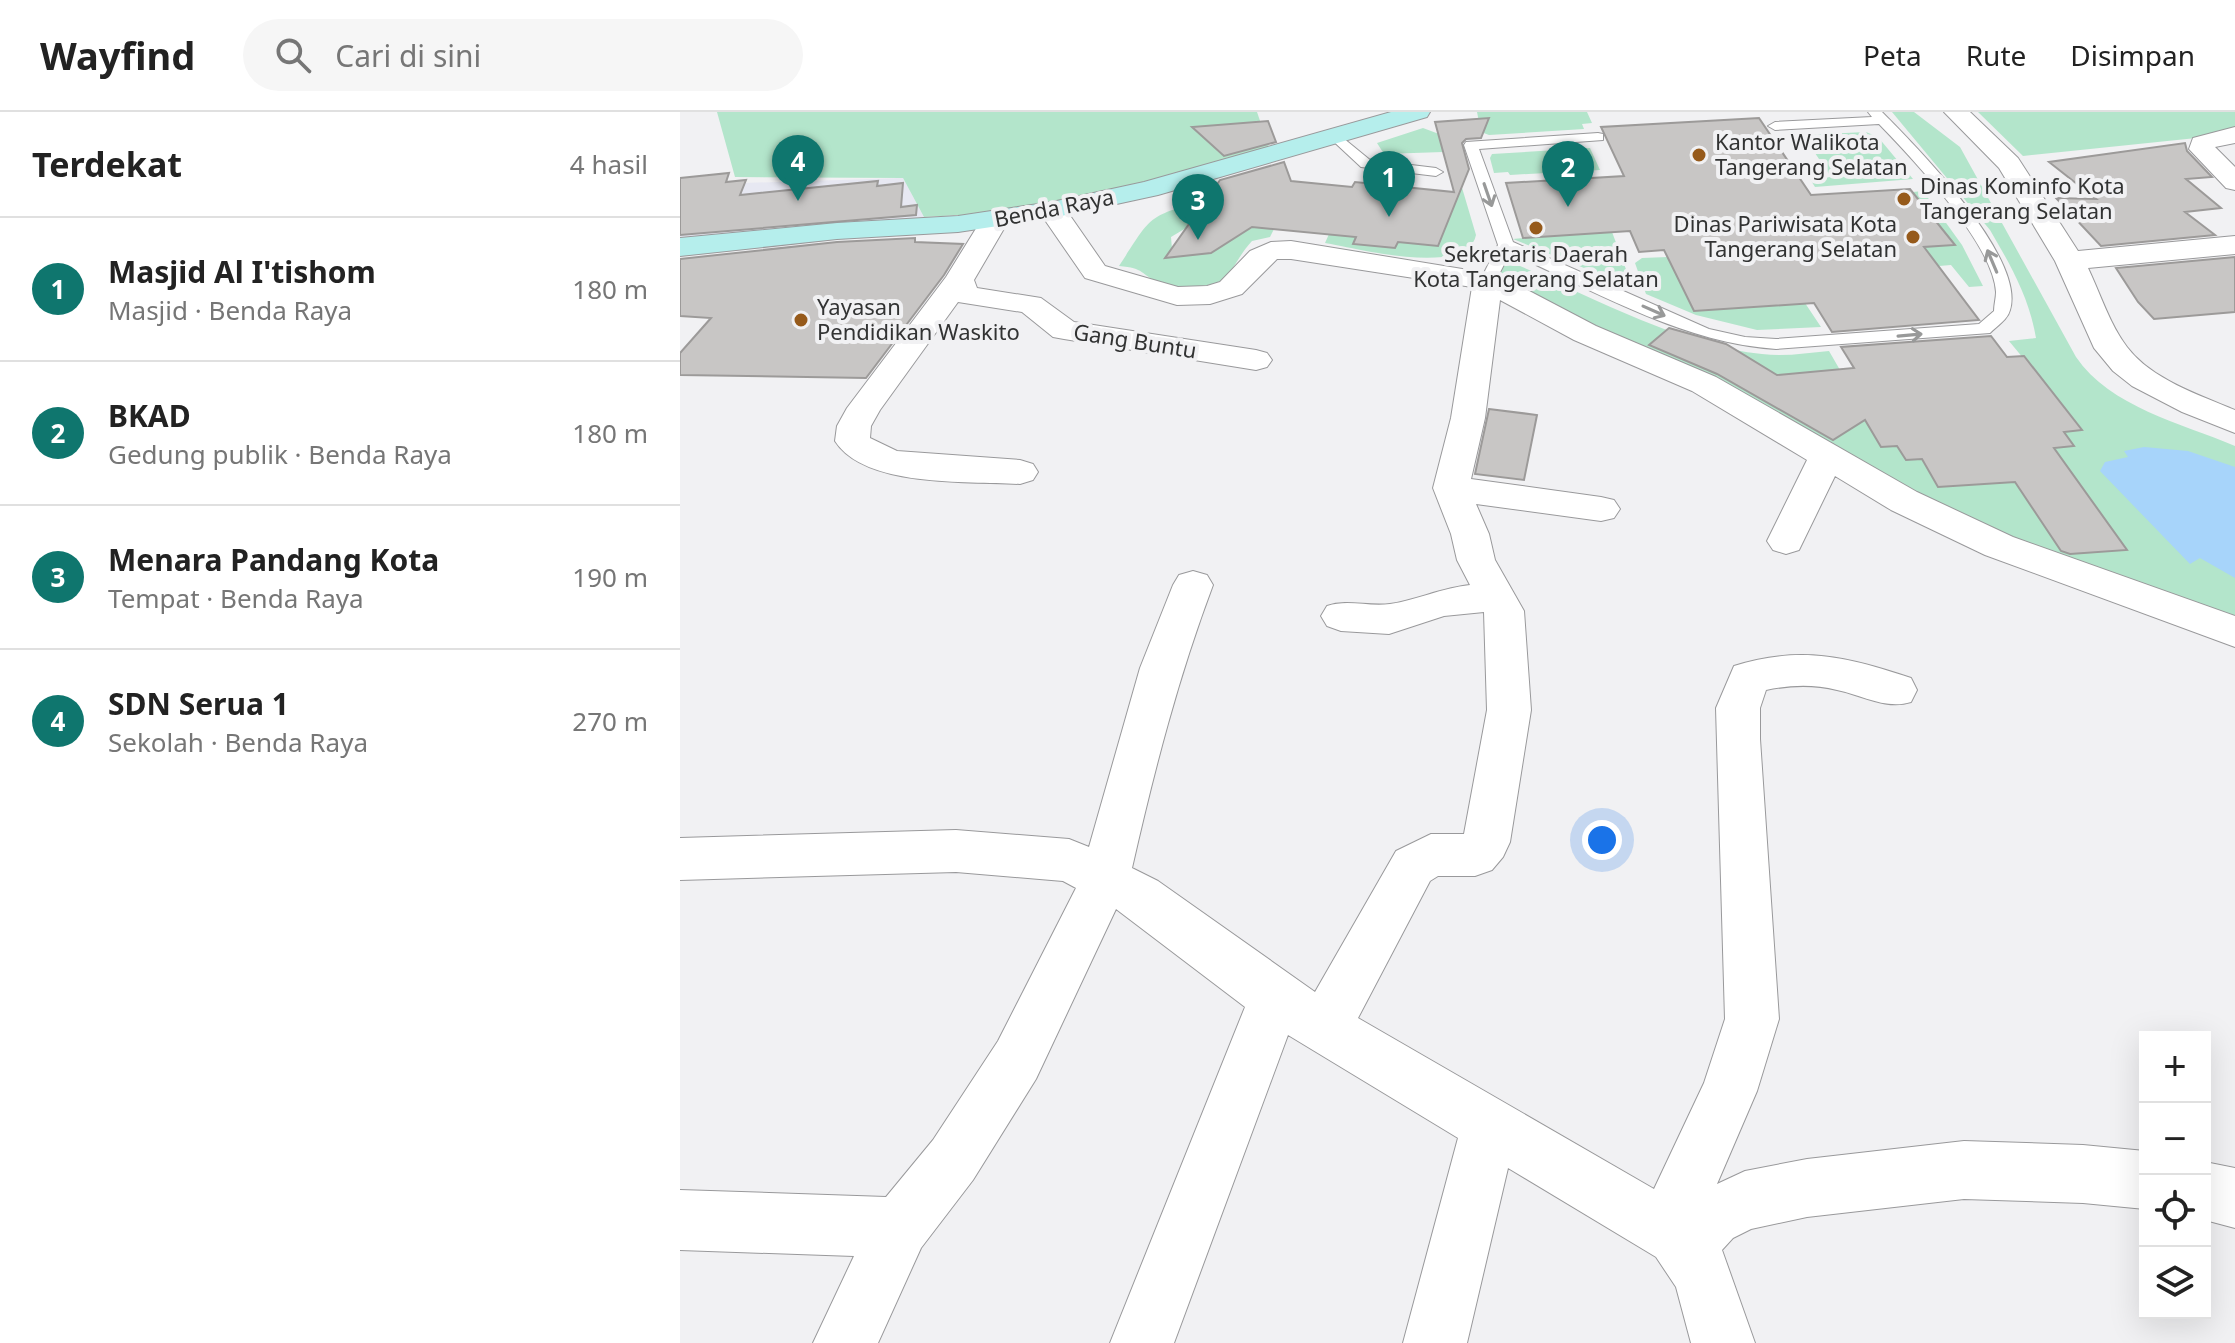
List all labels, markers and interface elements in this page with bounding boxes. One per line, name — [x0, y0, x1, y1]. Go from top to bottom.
search box — [243, 19, 803, 91]
text: Wayfind — [40, 29, 195, 81]
icon: search — [271, 33, 315, 77]
text: Cari di sini — [335, 35, 481, 76]
text: Peta — [1863, 36, 1922, 74]
text: Rute — [1966, 36, 2026, 74]
text: Disimpan — [2070, 36, 2195, 74]
place label: Kantor Walikota Tangerang Selatan — [1715, 126, 1908, 181]
pin: 4 — [772, 135, 824, 201]
text: Terdekat — [32, 141, 182, 187]
pin: 2 — [1542, 141, 1594, 207]
text: 4 hasil — [570, 146, 648, 182]
marker: Kantor Walikota Tangerang Selatan — [1690, 146, 1708, 164]
pin: 1 — [1363, 151, 1415, 217]
place label: Dinas Kominfo Kota Tangerang Selatan — [1920, 170, 2125, 225]
pin: 3 — [1172, 174, 1224, 240]
street label: Benda Raya — [991, 181, 1116, 233]
one-way arrow — [1482, 182, 1497, 207]
marker: Dinas Kominfo Kota Tangerang Selatan — [1895, 190, 1913, 208]
place label: Dinas Pariwisata Kota Tangerang Selatan — [1674, 208, 1897, 263]
marker: Sekretaris Daerah Kota Tangerang Selatan — [1527, 219, 1545, 237]
marker: Dinas Pariwisata Kota Tangerang Selatan — [1904, 228, 1922, 246]
place label: Sekretaris Daerah Kota Tangerang Selatan — [1413, 238, 1659, 293]
one-way arrow — [1983, 249, 1998, 273]
text: Masjid Al I'tishom — [108, 251, 376, 292]
text: 1 — [51, 271, 65, 307]
text: 180 m — [572, 271, 648, 307]
place label: Yayasan Pendidikan Waskito — [817, 291, 1020, 346]
text: Masjid · Benda Raya — [108, 292, 352, 328]
one-way arrow — [1641, 304, 1665, 319]
marker: Yayasan Pendidikan Waskito — [792, 311, 810, 329]
street label: Gang Buntu — [1071, 315, 1199, 365]
one-way arrow — [1896, 327, 1923, 342]
text: BKAD — [108, 395, 191, 436]
text: 2 — [51, 415, 65, 451]
text: 180 m — [572, 415, 648, 451]
text: Gedung publik · Benda Raya — [108, 436, 452, 472]
text: Menara Pandang Kota — [108, 539, 439, 580]
text: 3 — [51, 559, 65, 595]
text: 190 m — [572, 559, 648, 595]
text: Tempat · Benda Raya — [108, 580, 364, 616]
text: SDN Serua 1 — [108, 683, 289, 724]
text: 4 — [51, 703, 65, 739]
text: 270 m — [572, 703, 648, 739]
text: Sekolah · Benda Raya — [108, 724, 368, 760]
your location — [1582, 820, 1622, 860]
map controls — [2139, 1031, 2211, 1319]
button: + — [2139, 1031, 2211, 1103]
button: − — [2139, 1103, 2211, 1175]
button: locate — [2139, 1175, 2211, 1247]
button: layers — [2139, 1247, 2211, 1319]

